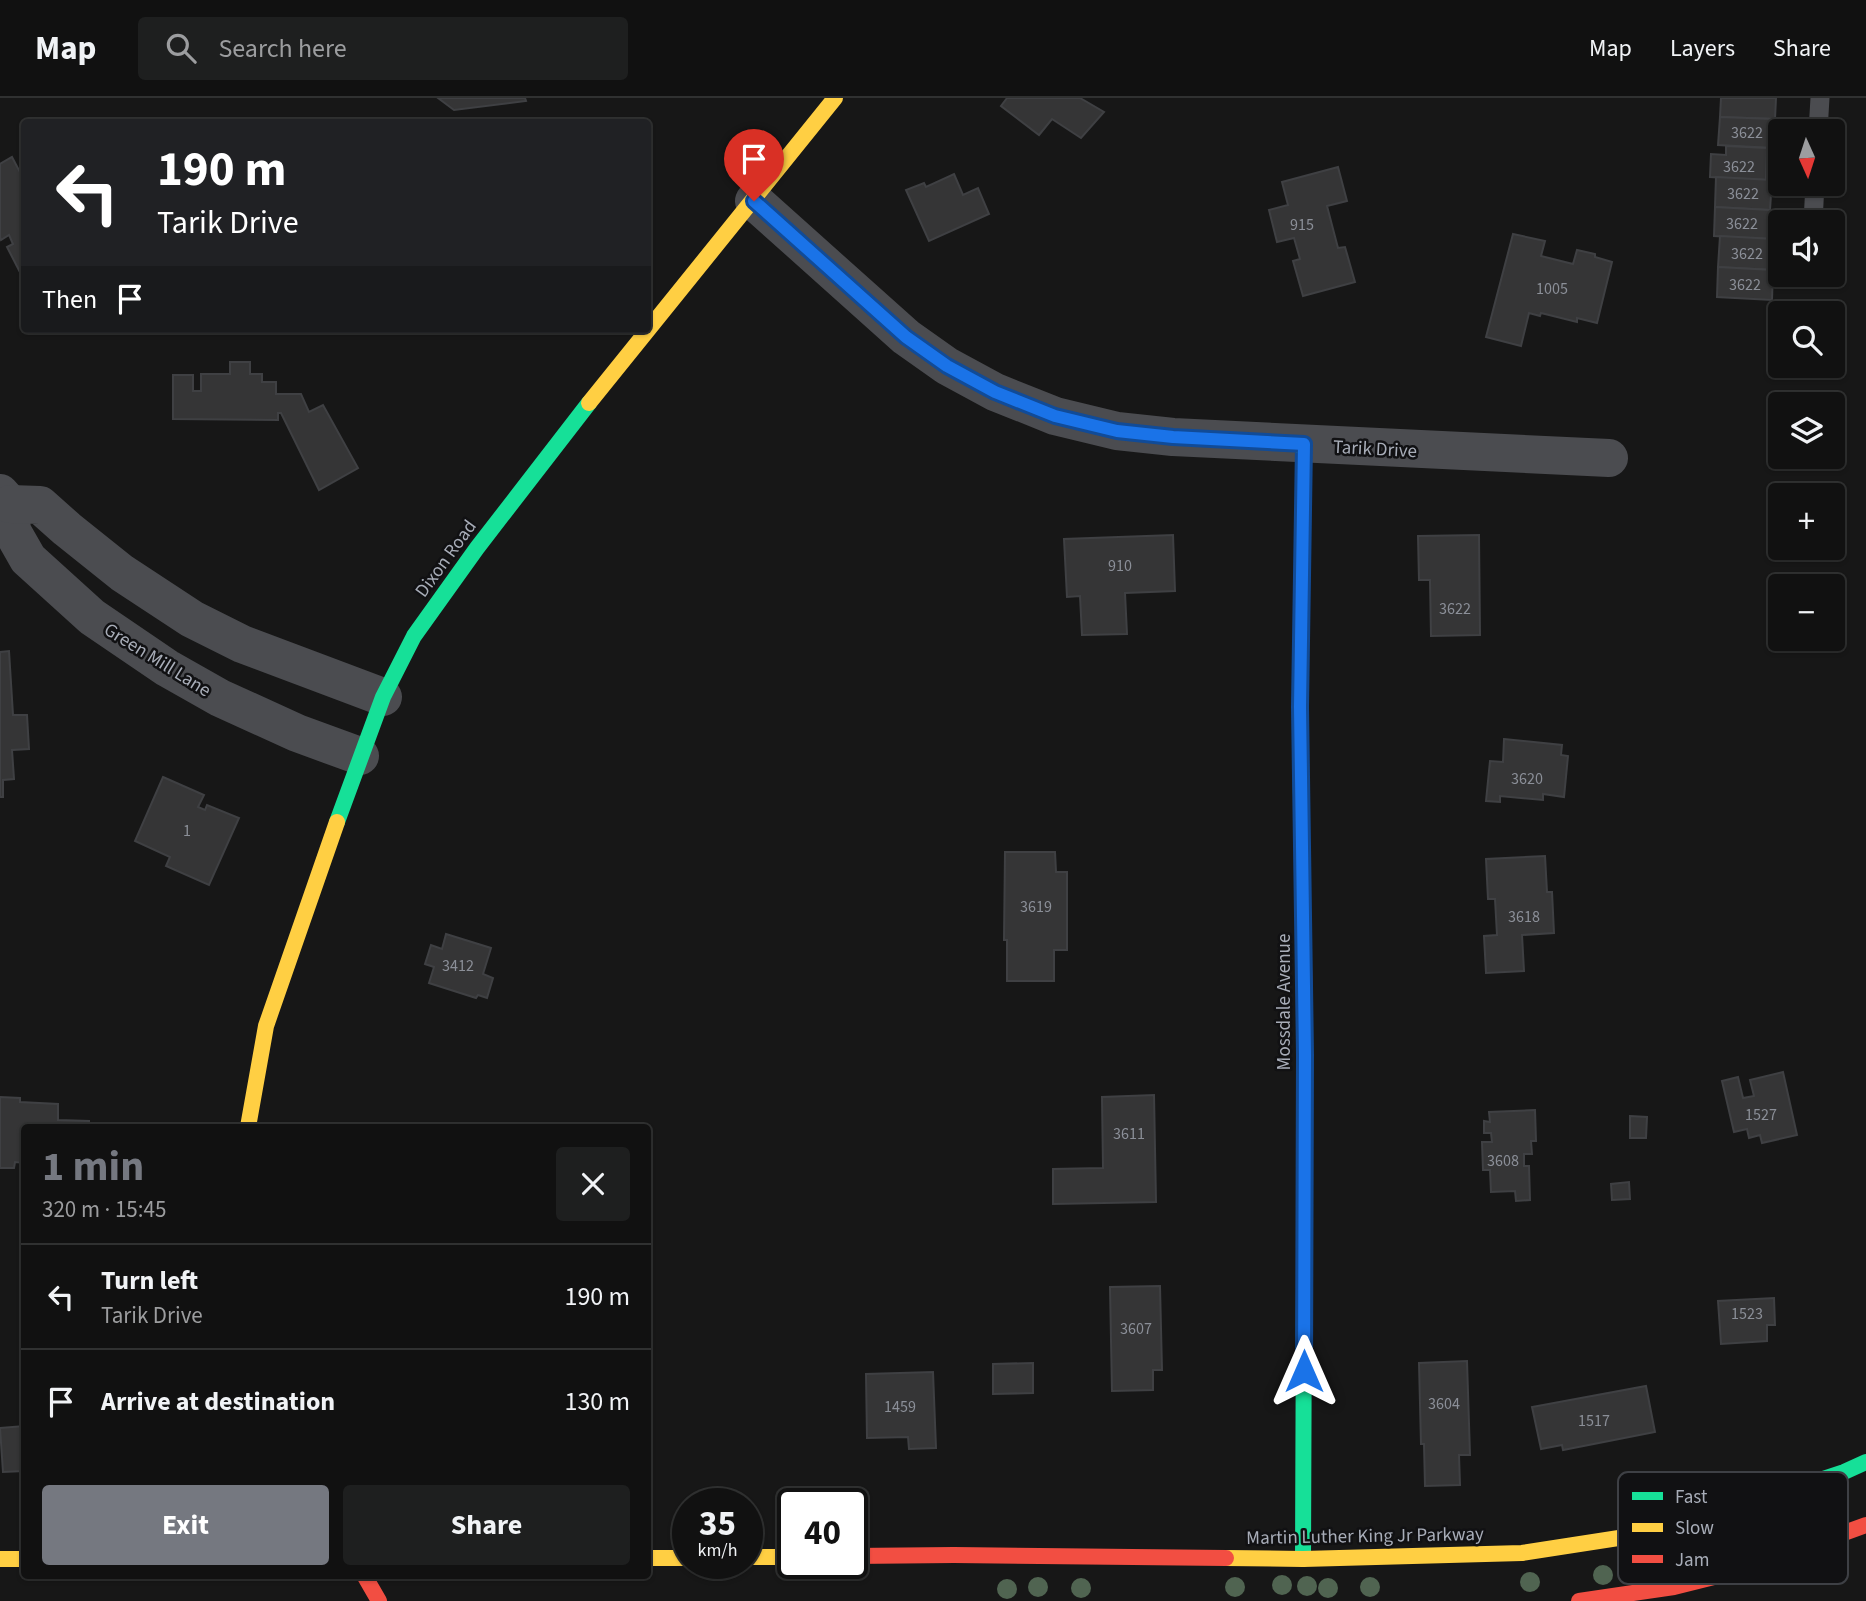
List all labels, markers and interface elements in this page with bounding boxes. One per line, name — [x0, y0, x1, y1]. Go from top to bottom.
search box — [138, 17, 628, 80]
text: Map — [35, 25, 96, 72]
icon: search — [162, 29, 200, 67]
text: Search here — [218, 30, 347, 67]
text: Map — [1589, 31, 1632, 66]
text: Layers — [1670, 31, 1735, 66]
text: Share — [1773, 31, 1831, 66]
north arrow — [1768, 119, 1844, 196]
map controls — [1768, 119, 1845, 651]
house number: 3622 — [1731, 122, 1763, 144]
pin — [724, 129, 784, 201]
text: 190 m — [157, 135, 286, 205]
icon: arrive — [735, 140, 773, 178]
icon: left — [42, 147, 133, 238]
house number: 3622 — [1723, 156, 1755, 178]
house number: 3622 — [1727, 183, 1759, 205]
text: Tarik Drive — [157, 200, 299, 246]
button: sound — [1768, 210, 1845, 287]
house number: 3622 — [1726, 213, 1758, 235]
house number: 915 — [1290, 214, 1314, 236]
house number: 3622 — [1731, 243, 1763, 265]
house number: 3622 — [1729, 274, 1761, 296]
house number: 1005 — [1536, 278, 1568, 300]
icon: arrive — [111, 280, 149, 318]
text: Then — [42, 281, 97, 318]
button: search — [1768, 301, 1845, 378]
button: layers — [1768, 392, 1845, 469]
street label: Tarik Drive — [1332, 434, 1418, 465]
button: + — [1768, 483, 1845, 560]
street label: Dixon Road — [409, 515, 484, 603]
house number: 910 — [1108, 555, 1132, 577]
button: − — [1768, 574, 1845, 651]
house number: 3622 — [1439, 598, 1471, 620]
street label: Green Mill Lane — [98, 617, 216, 704]
house number: 3620 — [1511, 768, 1543, 790]
house number: 1 — [183, 820, 191, 842]
house number: 3619 — [1020, 896, 1052, 918]
house number: 3618 — [1508, 906, 1540, 928]
street label: Mossdale Avenue — [1271, 934, 1298, 1070]
house number: 3412 — [442, 955, 474, 977]
house number: 1527 — [1745, 1104, 1777, 1126]
house number: 3611 — [1113, 1123, 1145, 1145]
text: 1 min — [42, 1137, 144, 1197]
button: close — [556, 1147, 630, 1221]
house number: 3608 — [1487, 1150, 1519, 1172]
text: 320 m · 15:45 — [42, 1193, 166, 1226]
text: Turn left — [101, 1262, 198, 1299]
icon: left — [42, 1278, 80, 1316]
text: 190 m — [564, 1278, 630, 1315]
text: Tarik Drive — [101, 1299, 203, 1332]
house number: 1523 — [1731, 1303, 1763, 1325]
house number: 3607 — [1120, 1318, 1152, 1340]
position arrow — [1267, 1334, 1341, 1408]
icon: arrive — [42, 1383, 80, 1421]
text: Arrive at destination — [101, 1383, 335, 1420]
text: 130 m — [564, 1383, 630, 1420]
house number: 3604 — [1428, 1393, 1460, 1415]
house number: 1459 — [884, 1396, 916, 1418]
house number: 1517 — [1578, 1410, 1610, 1432]
legend — [1618, 1472, 1848, 1584]
text: Fast — [1675, 1484, 1708, 1511]
button: Exit — [42, 1485, 329, 1565]
button: Share — [343, 1485, 630, 1565]
speed limit sign: 40 — [777, 1488, 868, 1579]
text: 35 — [699, 1499, 736, 1549]
text: Slow — [1675, 1515, 1714, 1542]
street label: Martin Luther King Jr Parkway — [1246, 1521, 1484, 1552]
text: km/h — [698, 1538, 737, 1563]
text: Jam — [1675, 1547, 1709, 1574]

